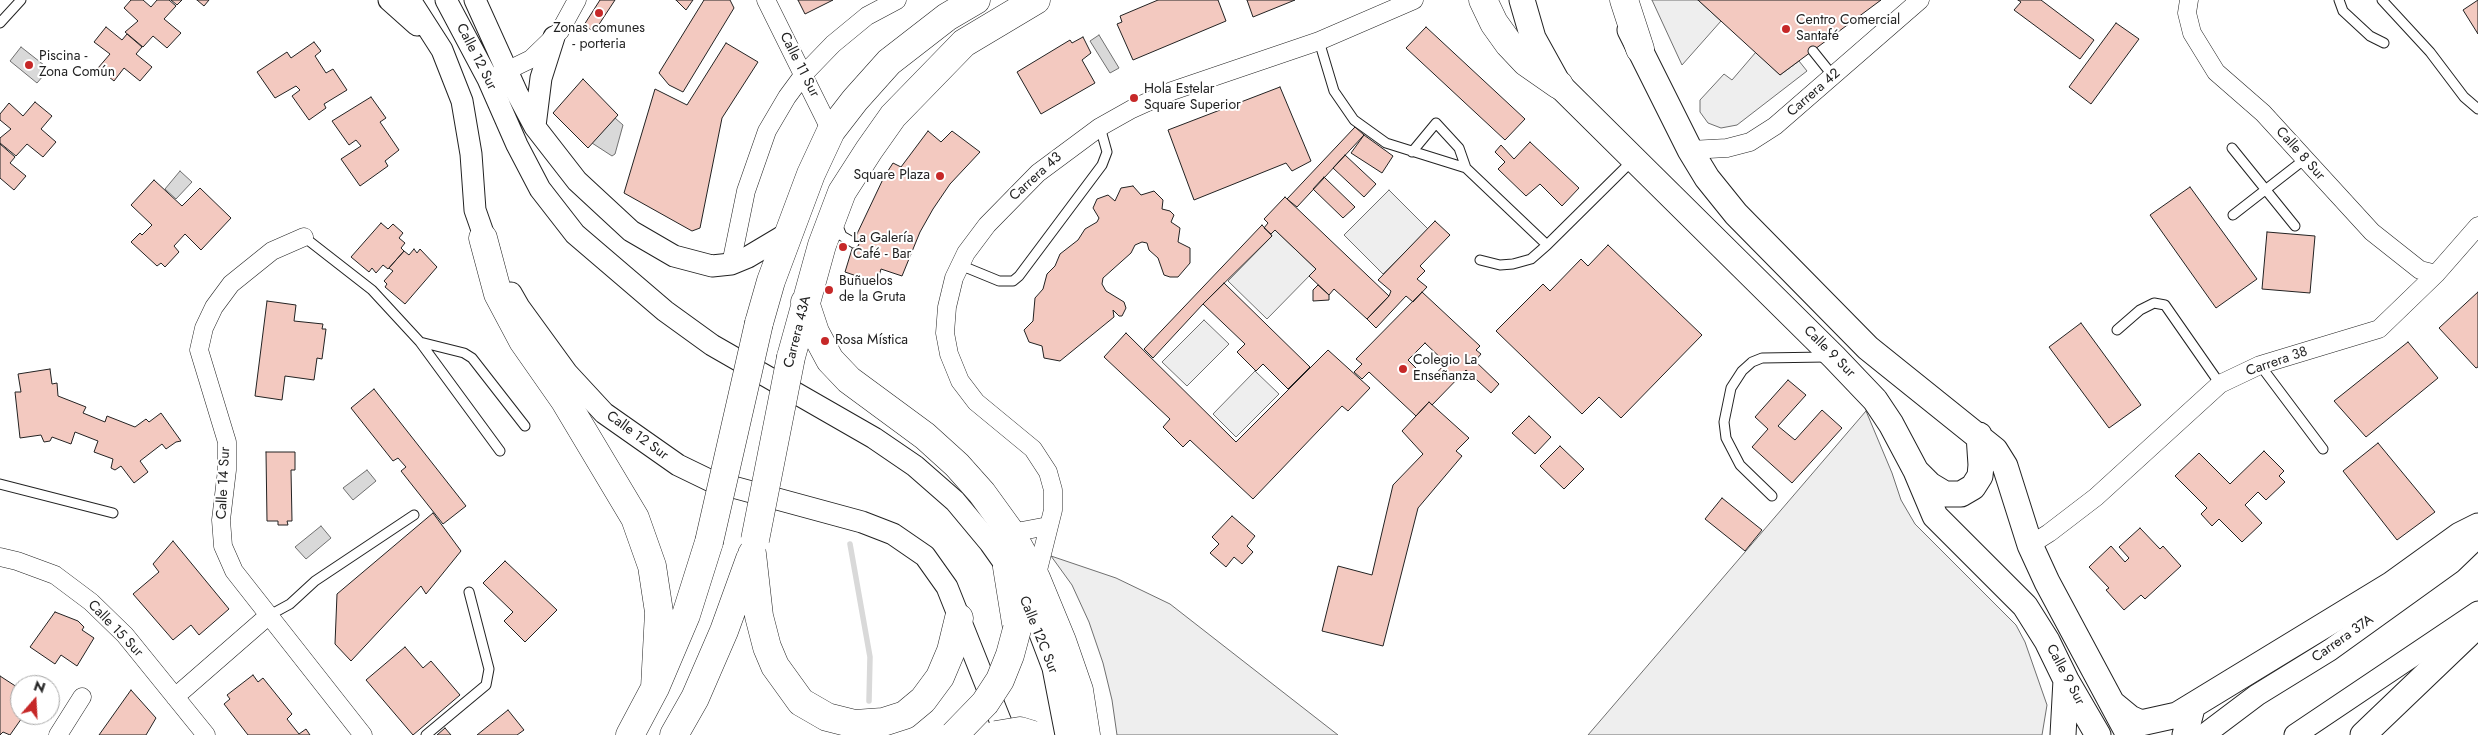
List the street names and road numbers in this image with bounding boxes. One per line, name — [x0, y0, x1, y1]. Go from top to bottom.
street label: Calle 12 Sur — [452, 21, 500, 93]
street label: Calle 11 Sur — [775, 30, 823, 100]
street label: Carrera 42 — [1784, 65, 1844, 121]
street label: Calle 8 Sur — [2272, 124, 2328, 184]
street label: Carrera 43 — [1006, 149, 1066, 205]
street label: Carrera 43A — [781, 294, 815, 370]
street label: Calle 9 Sur — [1800, 323, 1858, 381]
street label: Carrera 38 — [2244, 344, 2310, 380]
street label: Calle 12 Sur — [603, 408, 671, 464]
street label: Calle 14 Sur — [214, 446, 234, 520]
street label: Calle 12C Sur — [1015, 594, 1061, 676]
street label: Calle 15 Sur — [84, 597, 146, 661]
street label: Carrera 37A — [2309, 612, 2377, 666]
street label: Calle 9 Sur — [2042, 642, 2088, 708]

